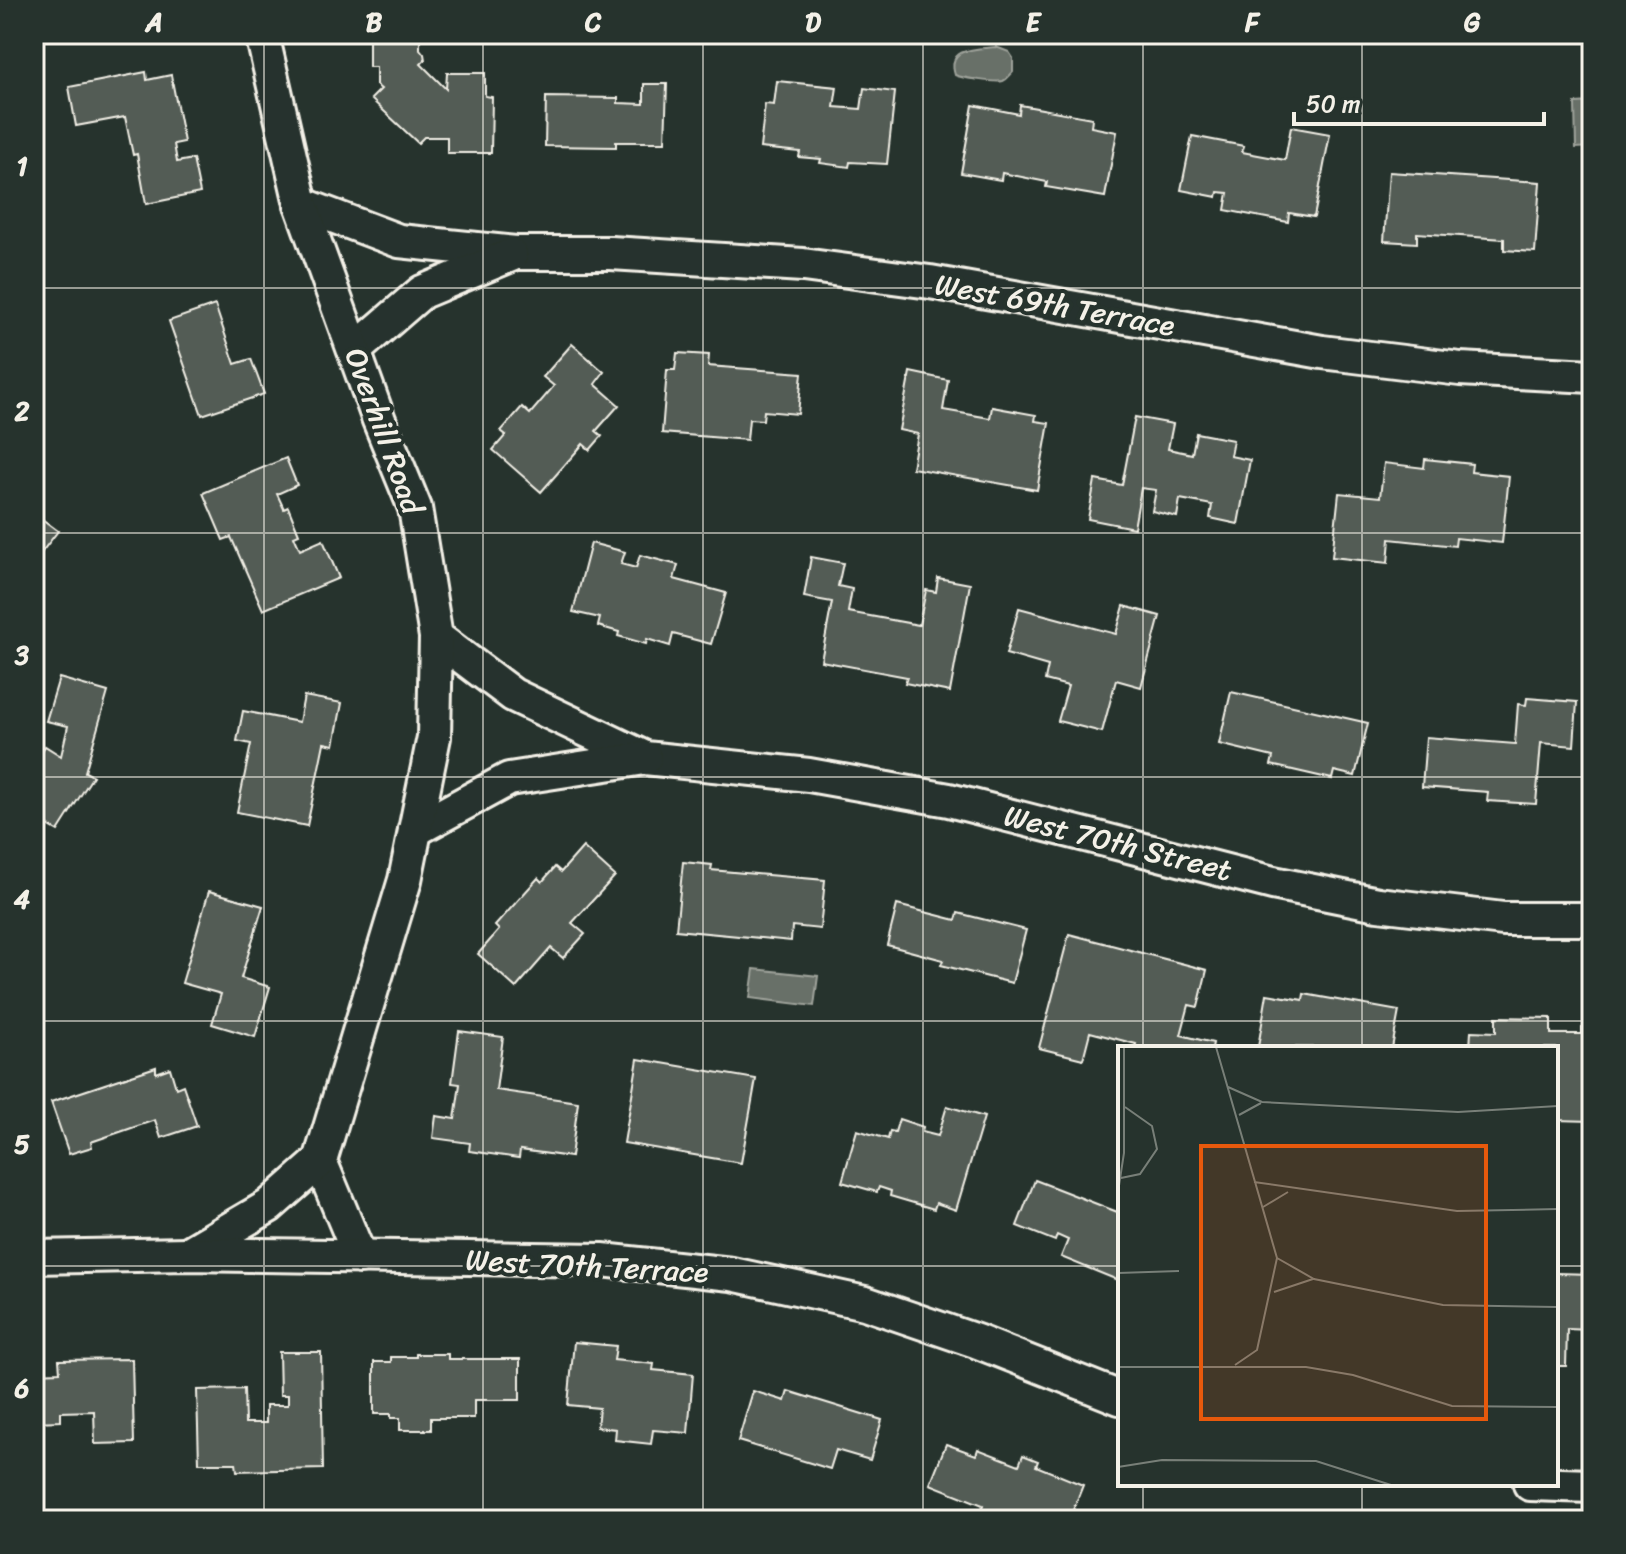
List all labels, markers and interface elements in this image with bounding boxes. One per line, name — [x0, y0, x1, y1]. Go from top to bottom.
text: A — [144, 0, 163, 45]
text: B — [366, 0, 383, 45]
text: C — [584, 0, 602, 45]
text: D — [805, 0, 821, 45]
text: E — [1026, 0, 1043, 45]
text: F — [1244, 0, 1261, 45]
text: G — [1464, 0, 1481, 45]
scale bar — [1294, 76, 1544, 126]
text: 50 m — [1306, 83, 1361, 125]
text: 1 — [16, 143, 28, 189]
street label: West 69th Terrace — [931, 257, 1179, 353]
street label: Overhill Road — [329, 340, 440, 524]
text: 2 — [13, 388, 30, 434]
text: 3 — [14, 632, 30, 678]
street label: West 70th Street — [998, 789, 1238, 897]
text: 4 — [14, 876, 30, 922]
inset map — [1118, 1046, 1558, 1486]
text: 5 — [14, 1121, 30, 1167]
street label: West 70th Terrace — [464, 1233, 710, 1299]
text: 6 — [14, 1365, 30, 1411]

